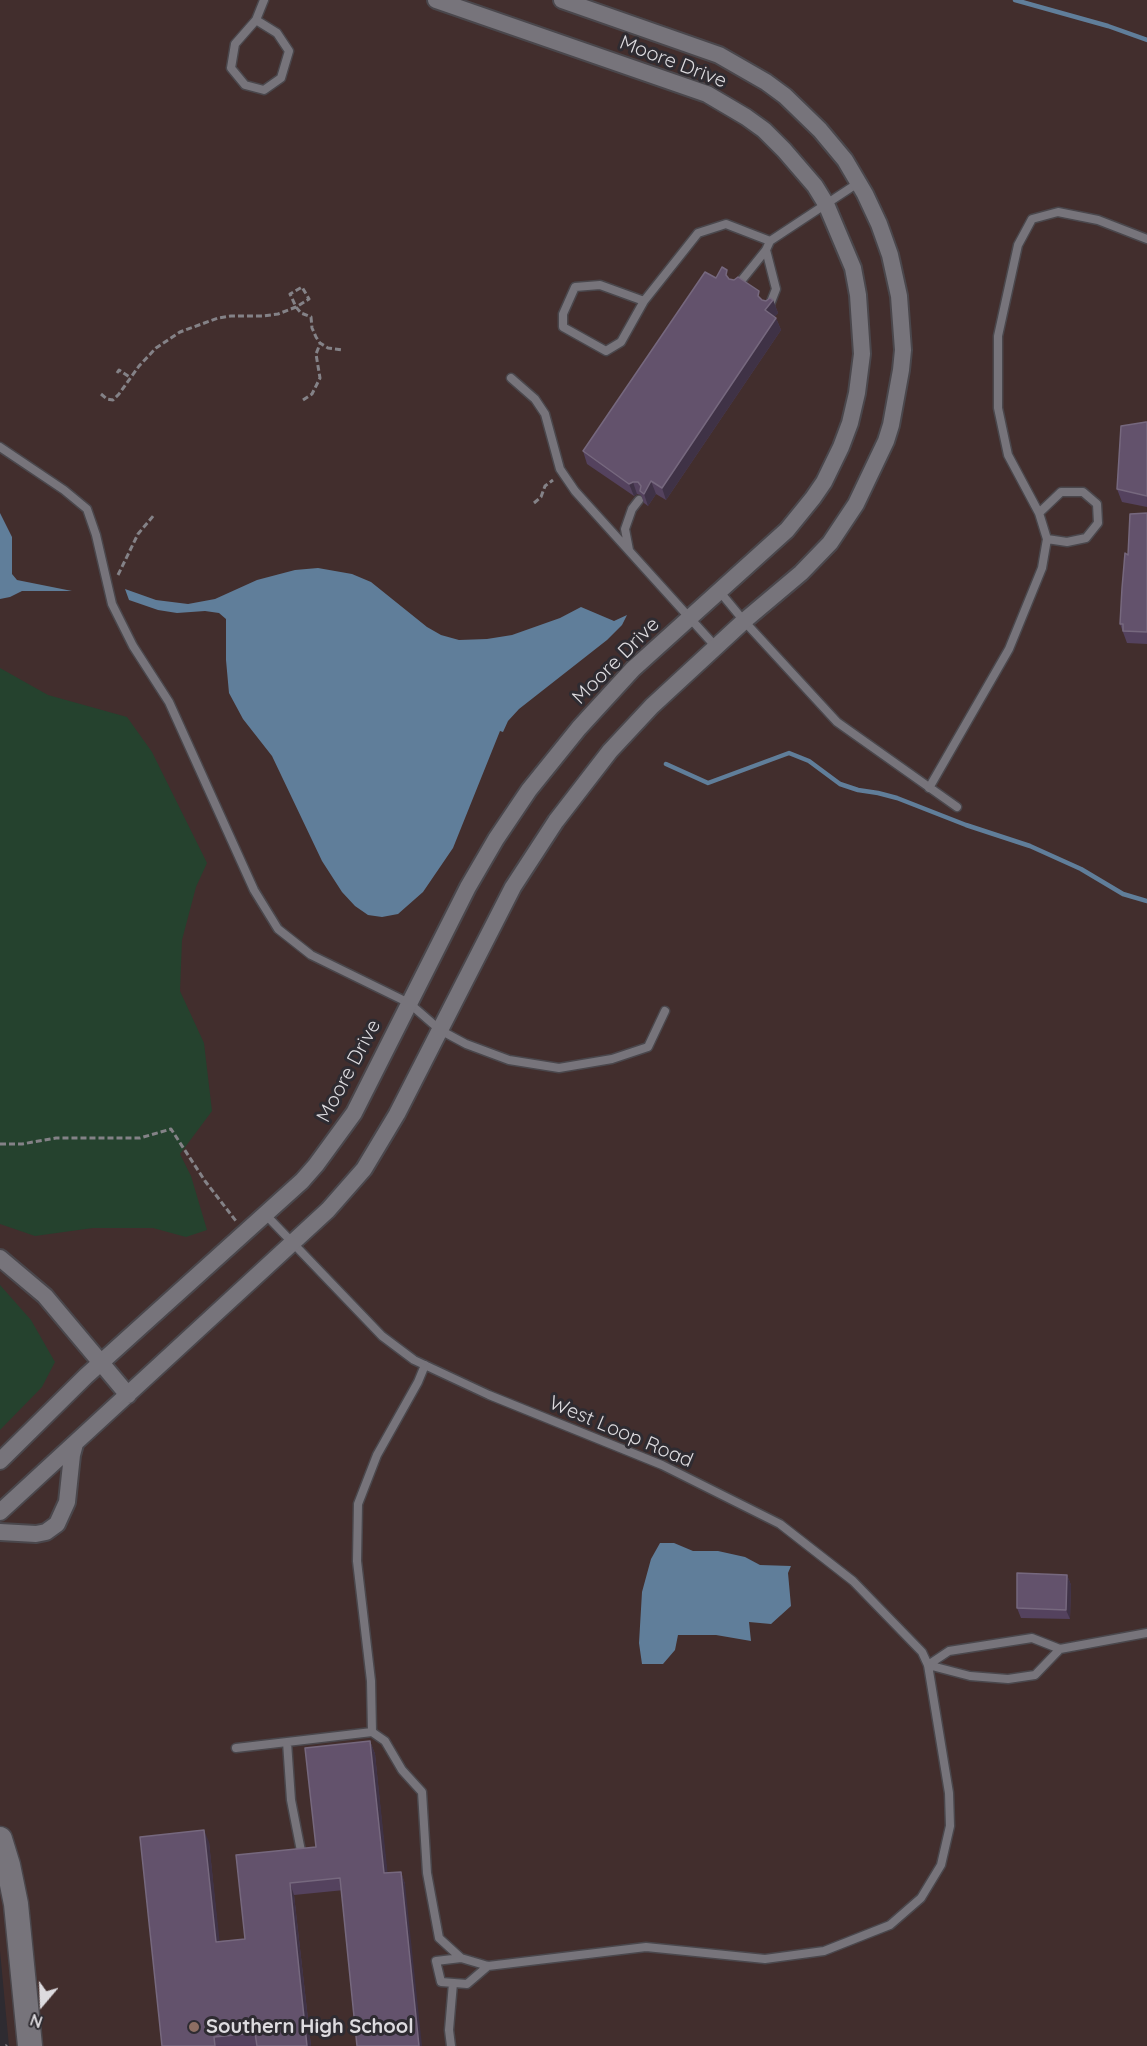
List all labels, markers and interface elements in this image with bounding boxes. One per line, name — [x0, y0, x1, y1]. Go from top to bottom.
street label: Moore Drive — [616, 31, 730, 93]
street label: Moore Drive — [568, 613, 664, 709]
street label: Moore Drive — [312, 1016, 386, 1126]
street label: West Loop Road — [545, 1391, 697, 1473]
north arrow — [12, 1974, 72, 2034]
text: N — [27, 2010, 45, 2032]
place label: Southern High School — [206, 2015, 414, 2039]
marker: Southern High School — [187, 2020, 201, 2034]

